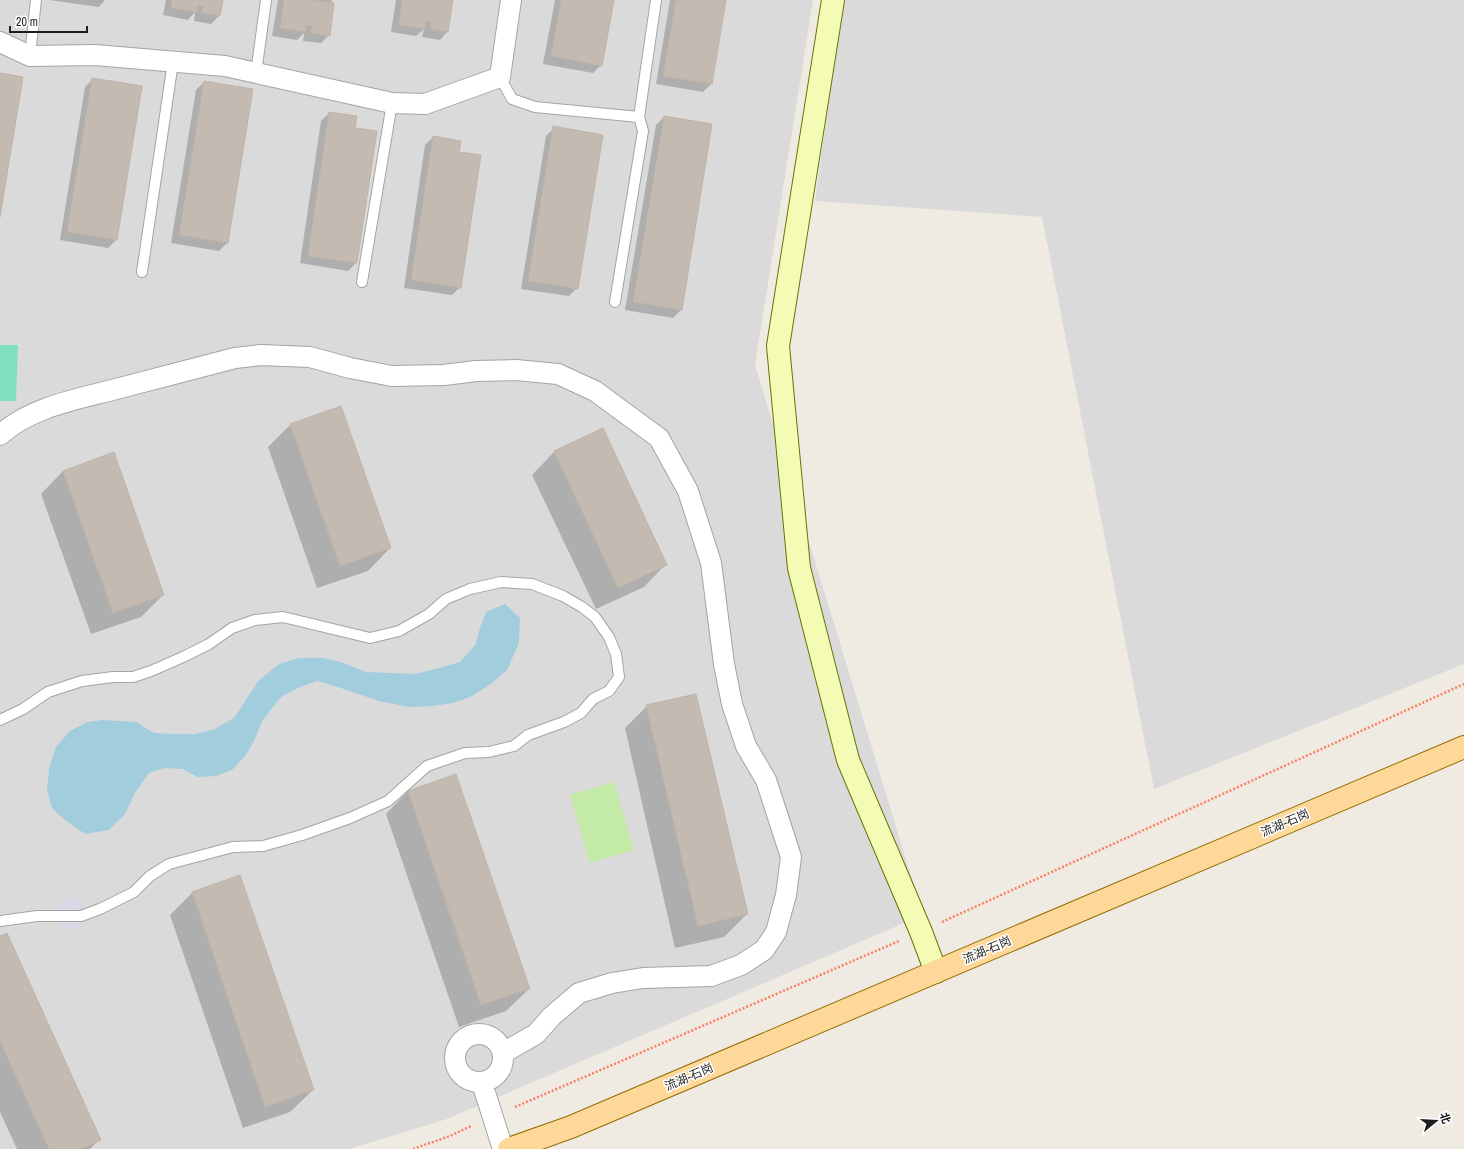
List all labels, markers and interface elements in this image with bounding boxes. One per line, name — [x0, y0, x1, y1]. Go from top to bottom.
scale bar — [10, 8, 87, 34]
text: 20 m — [16, 14, 38, 30]
street label: 流湖-石岗 — [1258, 806, 1312, 840]
street label: 流湖-石岗 — [960, 933, 1014, 967]
street label: 流湖-石岗 — [662, 1060, 716, 1094]
north arrow — [1416, 1101, 1456, 1141]
text: 北 — [1437, 1111, 1454, 1125]

